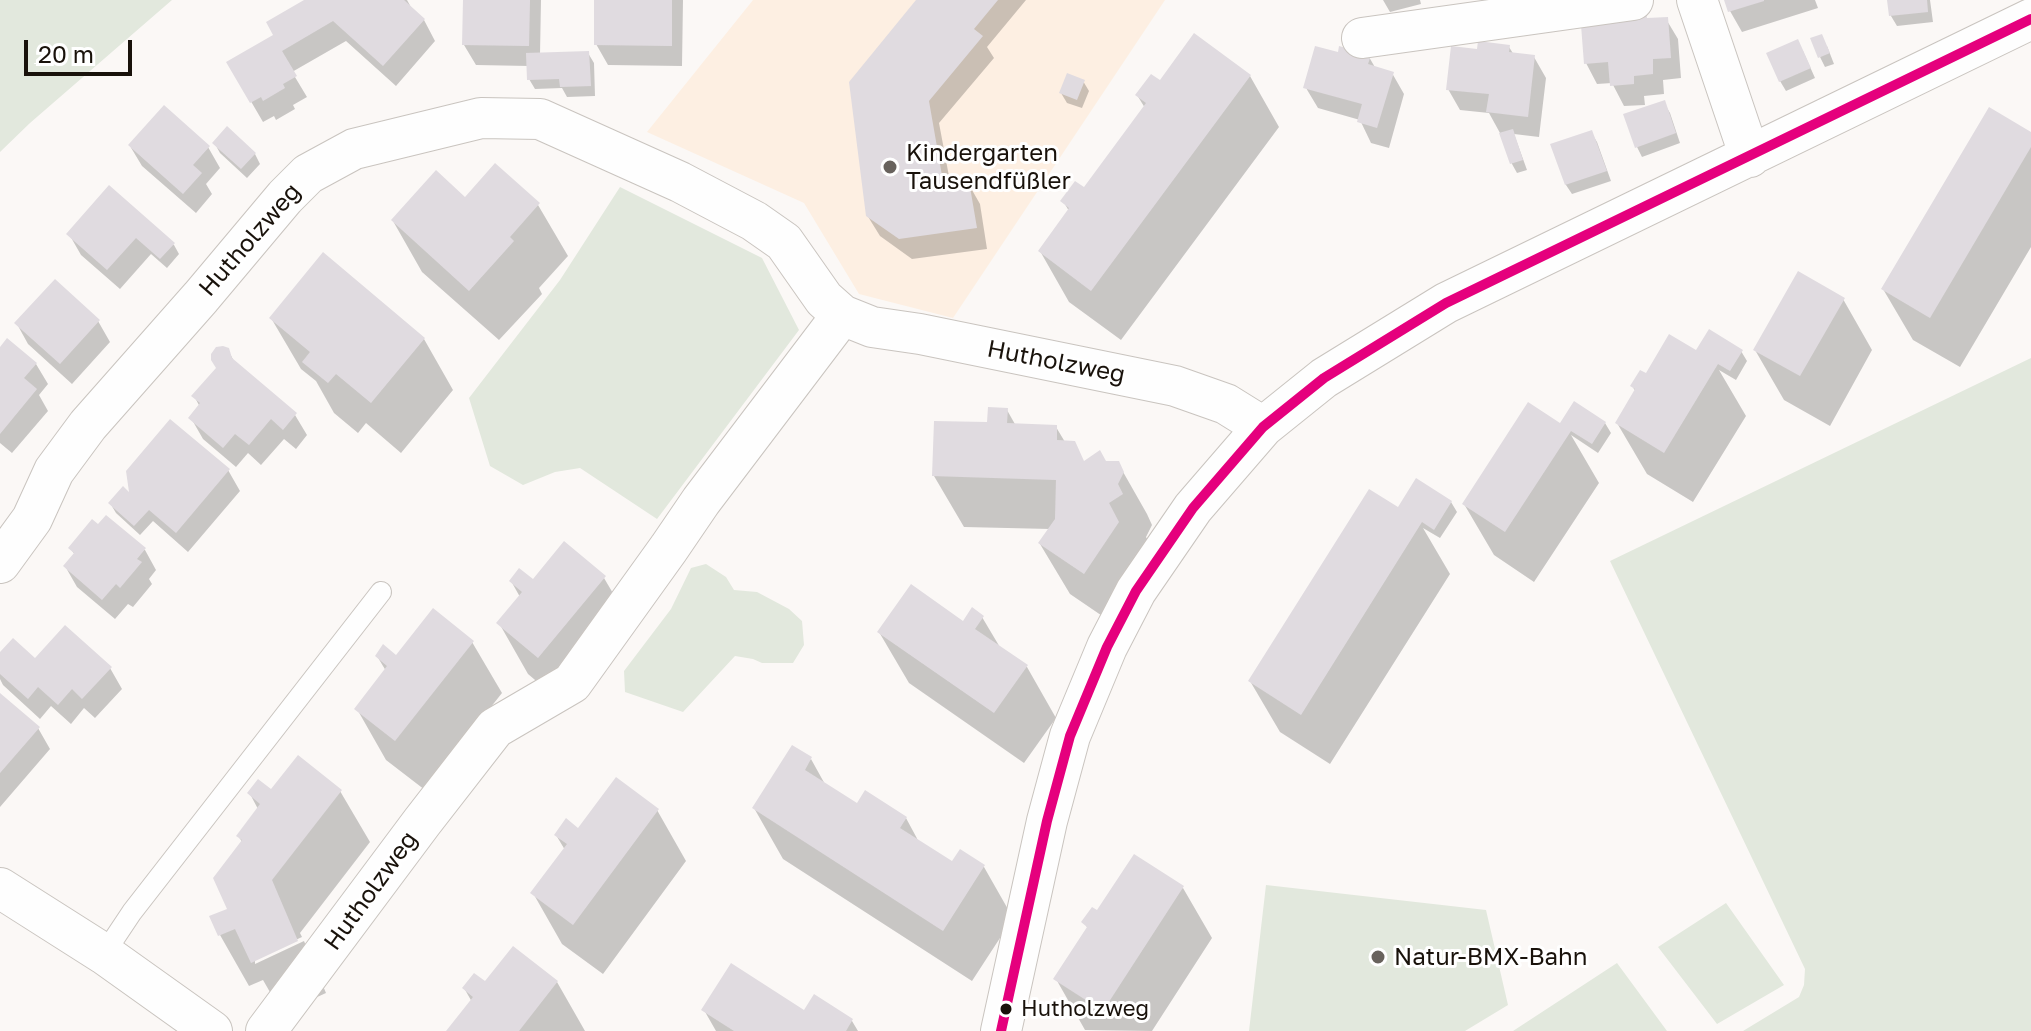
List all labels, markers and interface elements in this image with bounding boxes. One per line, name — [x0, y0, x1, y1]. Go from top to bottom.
scale bar — [28, 24, 136, 74]
text: 20 m — [38, 39, 94, 68]
place label: Kindergarten Tausendfüßler — [906, 139, 1071, 195]
marker: Kindergarten Tausendfüßler — [881, 158, 899, 176]
street label: Hutholzweg — [193, 178, 307, 302]
street label: Hutholzweg — [985, 335, 1127, 389]
street label: Hutholzweg — [318, 826, 424, 956]
place label: Natur-BMX-Bahn — [1394, 943, 1588, 971]
marker: Natur-BMX-Bahn — [1369, 948, 1387, 966]
place label: Hutholzweg — [1021, 996, 1149, 1022]
marker: Hutholzweg — [998, 1001, 1014, 1017]

